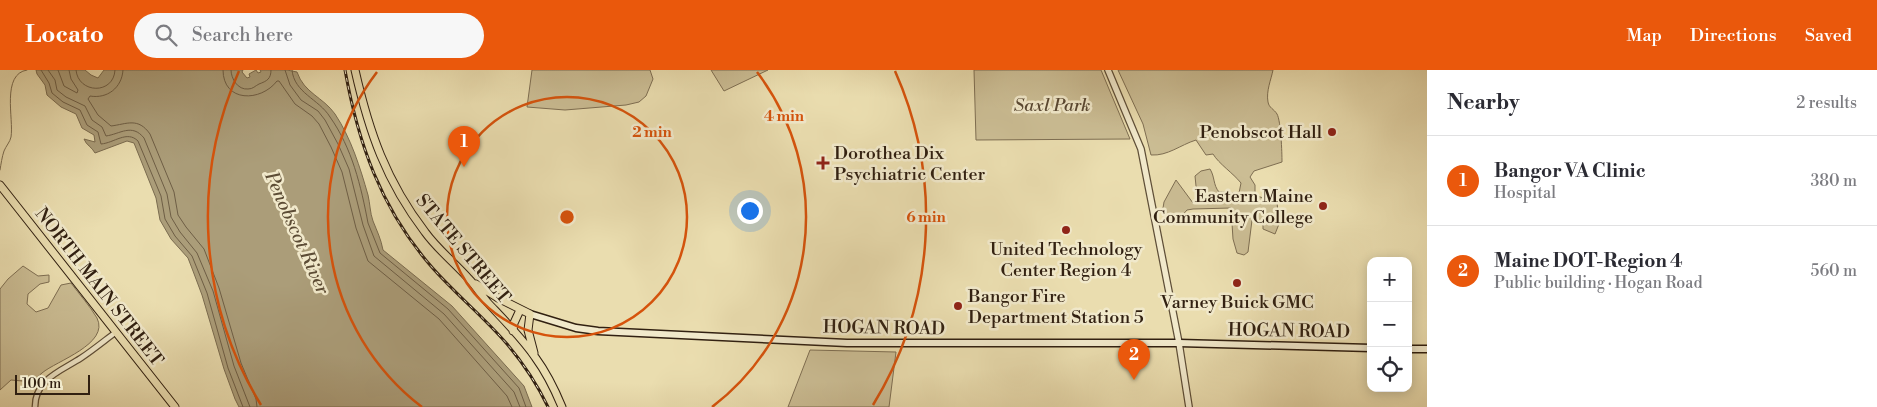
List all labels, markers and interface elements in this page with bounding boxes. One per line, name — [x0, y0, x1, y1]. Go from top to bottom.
search box — [134, 13, 484, 58]
text: Locato — [25, 20, 104, 50]
icon: search — [152, 21, 180, 49]
text: Search here — [192, 23, 293, 47]
text: Map — [1626, 24, 1662, 47]
text: Directions — [1690, 24, 1777, 47]
text: Saved — [1805, 24, 1852, 47]
text: Nearby — [1447, 90, 1520, 116]
text: 2 results — [1796, 93, 1857, 113]
park label: Saxl Park — [1014, 94, 1090, 117]
text: 4 min — [764, 107, 805, 126]
place label: Penobscot Hall — [1199, 121, 1323, 144]
text: 2 min — [632, 123, 672, 142]
pin: 1 — [448, 126, 480, 167]
marker: Penobscot Hall — [1326, 126, 1338, 138]
place label: Dorothea Dix Psychiatric Center — [834, 142, 986, 186]
marker: Dorothea Dix Psychiatric Center — [816, 156, 830, 170]
text: Bangor VA Clinic — [1494, 159, 1646, 183]
water label: Penobscot River — [259, 167, 335, 299]
text: 1 — [1459, 171, 1467, 191]
text: 380 m — [1810, 171, 1857, 191]
text: Hospital — [1494, 183, 1556, 203]
place label: Eastern Maine Community College — [1153, 185, 1313, 229]
street label: STATE STREET — [411, 190, 516, 309]
your location — [737, 198, 763, 224]
marker: Eastern Maine Community College — [1317, 200, 1329, 212]
street label: NORTH MAIN STREET — [30, 203, 168, 371]
centre of rings — [558, 208, 576, 226]
text: 6 min — [906, 208, 947, 227]
marker: United Technology Center Region 4 — [1060, 224, 1072, 236]
place label: United Technology Center Region 4 — [990, 238, 1143, 282]
text: Maine DOT-Region 4 — [1494, 249, 1683, 273]
map controls — [1367, 257, 1412, 392]
button: + — [1367, 257, 1412, 302]
text: 2 — [1458, 261, 1468, 281]
text: 560 m — [1811, 261, 1857, 281]
text: Public building · Hogan Road — [1494, 273, 1703, 293]
marker: Varney Buick GMC — [1231, 277, 1243, 289]
place label: Bangor Fire Department Station 5 — [967, 285, 1144, 329]
place label: Varney Buick GMC — [1159, 291, 1314, 314]
marker: Bangor Fire Department Station 5 — [952, 300, 964, 312]
button: − — [1367, 302, 1412, 347]
street label: HOGAN ROAD — [823, 315, 945, 341]
street label: HOGAN ROAD — [1228, 318, 1350, 344]
pin: 2 — [1118, 339, 1150, 380]
button: locate — [1367, 347, 1412, 392]
scale bar — [15, 372, 90, 395]
text: 100 m — [22, 375, 61, 393]

